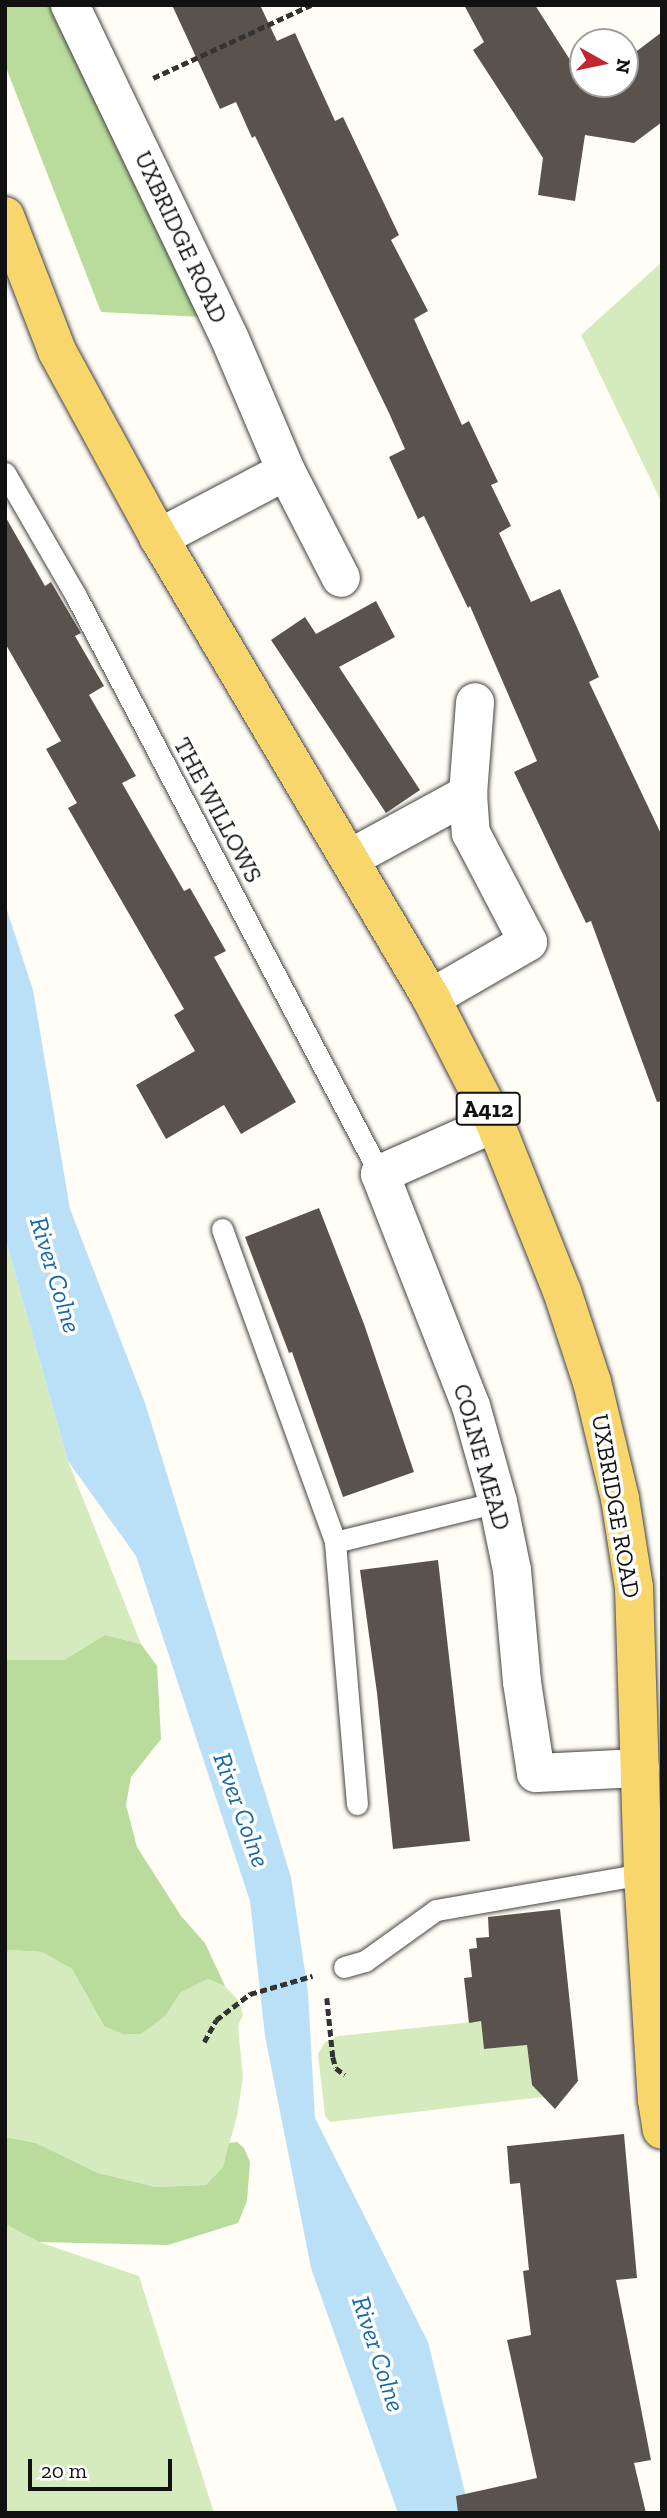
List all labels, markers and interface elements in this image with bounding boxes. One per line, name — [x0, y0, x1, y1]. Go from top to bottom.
north arrow — [569, 28, 639, 98]
text: N — [611, 57, 636, 75]
street label: UXBRIDGE ROAD — [129, 146, 233, 328]
street label: THE WILLOWS — [168, 732, 268, 888]
road number: A412 — [455, 1090, 521, 1128]
water label: River Colne — [23, 1213, 87, 1337]
street label: COLNE MEAD — [447, 1381, 517, 1533]
street label: UXBRIDGE ROAD — [586, 1412, 646, 1600]
water label: River Colne — [206, 1748, 276, 1872]
water label: River Colne — [345, 2292, 411, 2416]
scale bar — [32, 2444, 175, 2488]
text: 20 m — [41, 2458, 87, 2483]

